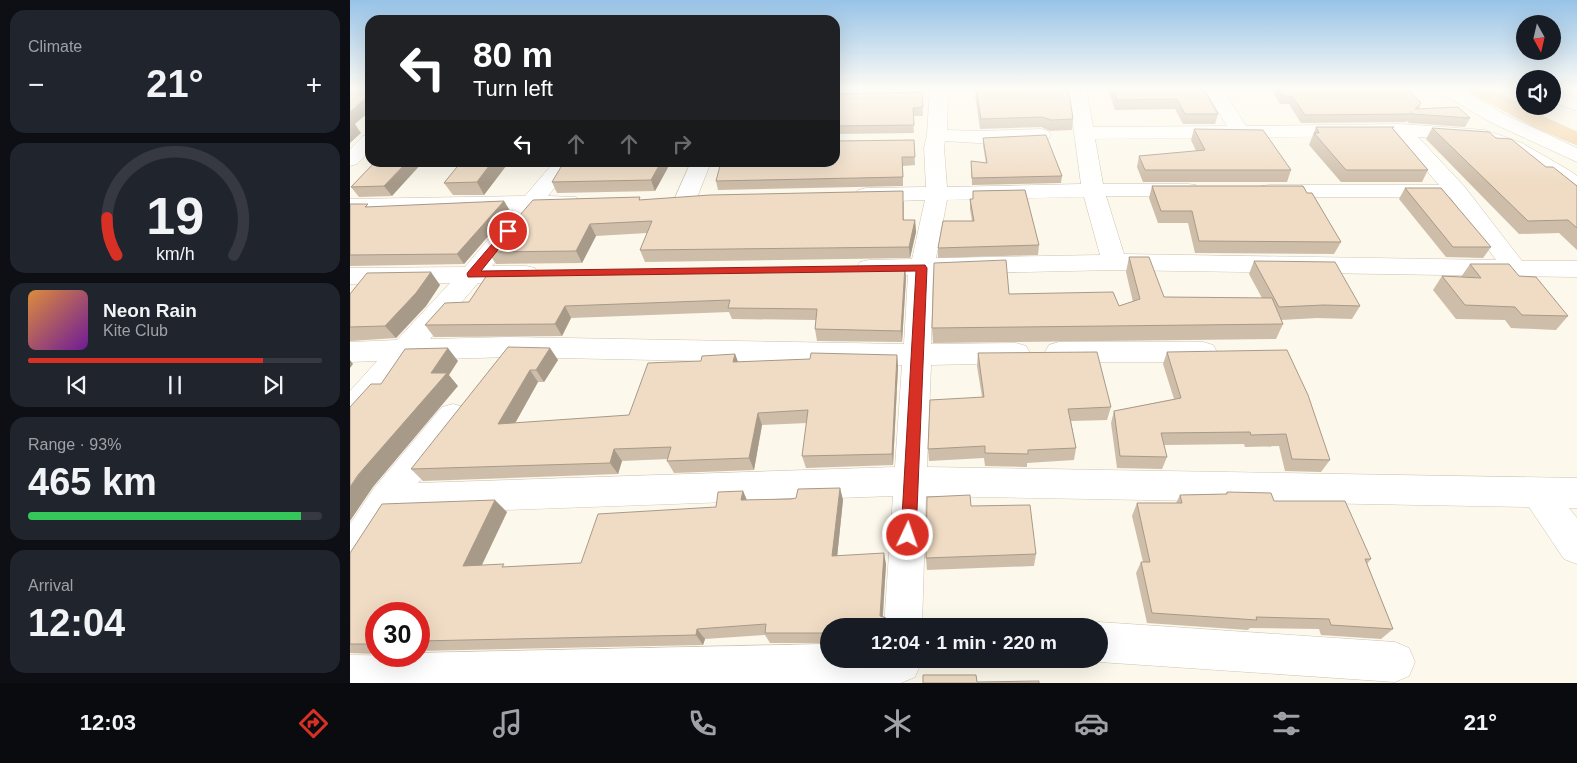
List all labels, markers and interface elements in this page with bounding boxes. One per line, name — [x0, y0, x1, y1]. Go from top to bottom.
north arrow — [1516, 15, 1561, 60]
map controls — [1516, 15, 1561, 115]
icon: left — [390, 35, 455, 100]
text: 80 m — [473, 35, 553, 74]
text: Climate — [28, 38, 82, 55]
text: 21° — [146, 63, 204, 105]
text: − — [28, 69, 44, 100]
text: + — [306, 69, 322, 100]
button: sound — [1516, 70, 1561, 115]
text: Turn left — [473, 76, 553, 101]
icon: left — [509, 130, 537, 158]
icon: ahead — [562, 130, 590, 158]
icon: ahead — [615, 130, 643, 158]
icon: right — [668, 130, 696, 158]
text: 19 — [146, 187, 204, 245]
pin — [487, 210, 529, 252]
icon: arrive — [494, 217, 522, 245]
text: km/h — [156, 244, 194, 264]
text: Neon Rain — [103, 300, 197, 321]
text: Kite Club — [103, 322, 168, 339]
icon: previous — [63, 371, 91, 399]
icon: pause — [161, 371, 189, 399]
icon: next — [259, 371, 287, 399]
text: Range · 93% — [28, 436, 121, 453]
text: 465 km — [28, 461, 157, 503]
position arrow — [881, 508, 933, 560]
text: Arrival — [28, 577, 73, 594]
text: 12:04 — [28, 602, 125, 644]
speed limit sign: 30 — [365, 602, 430, 667]
text: 12:04 · 1 min · 220 m — [871, 632, 1057, 653]
icon: directions — [296, 706, 331, 741]
icon: music — [490, 706, 525, 741]
icon: phone — [685, 706, 720, 741]
icon: climate — [880, 706, 915, 741]
icon: car — [1074, 706, 1109, 741]
icon: filters — [1269, 706, 1304, 741]
text: 12:03 — [80, 710, 136, 735]
text: 21° — [1464, 710, 1497, 735]

